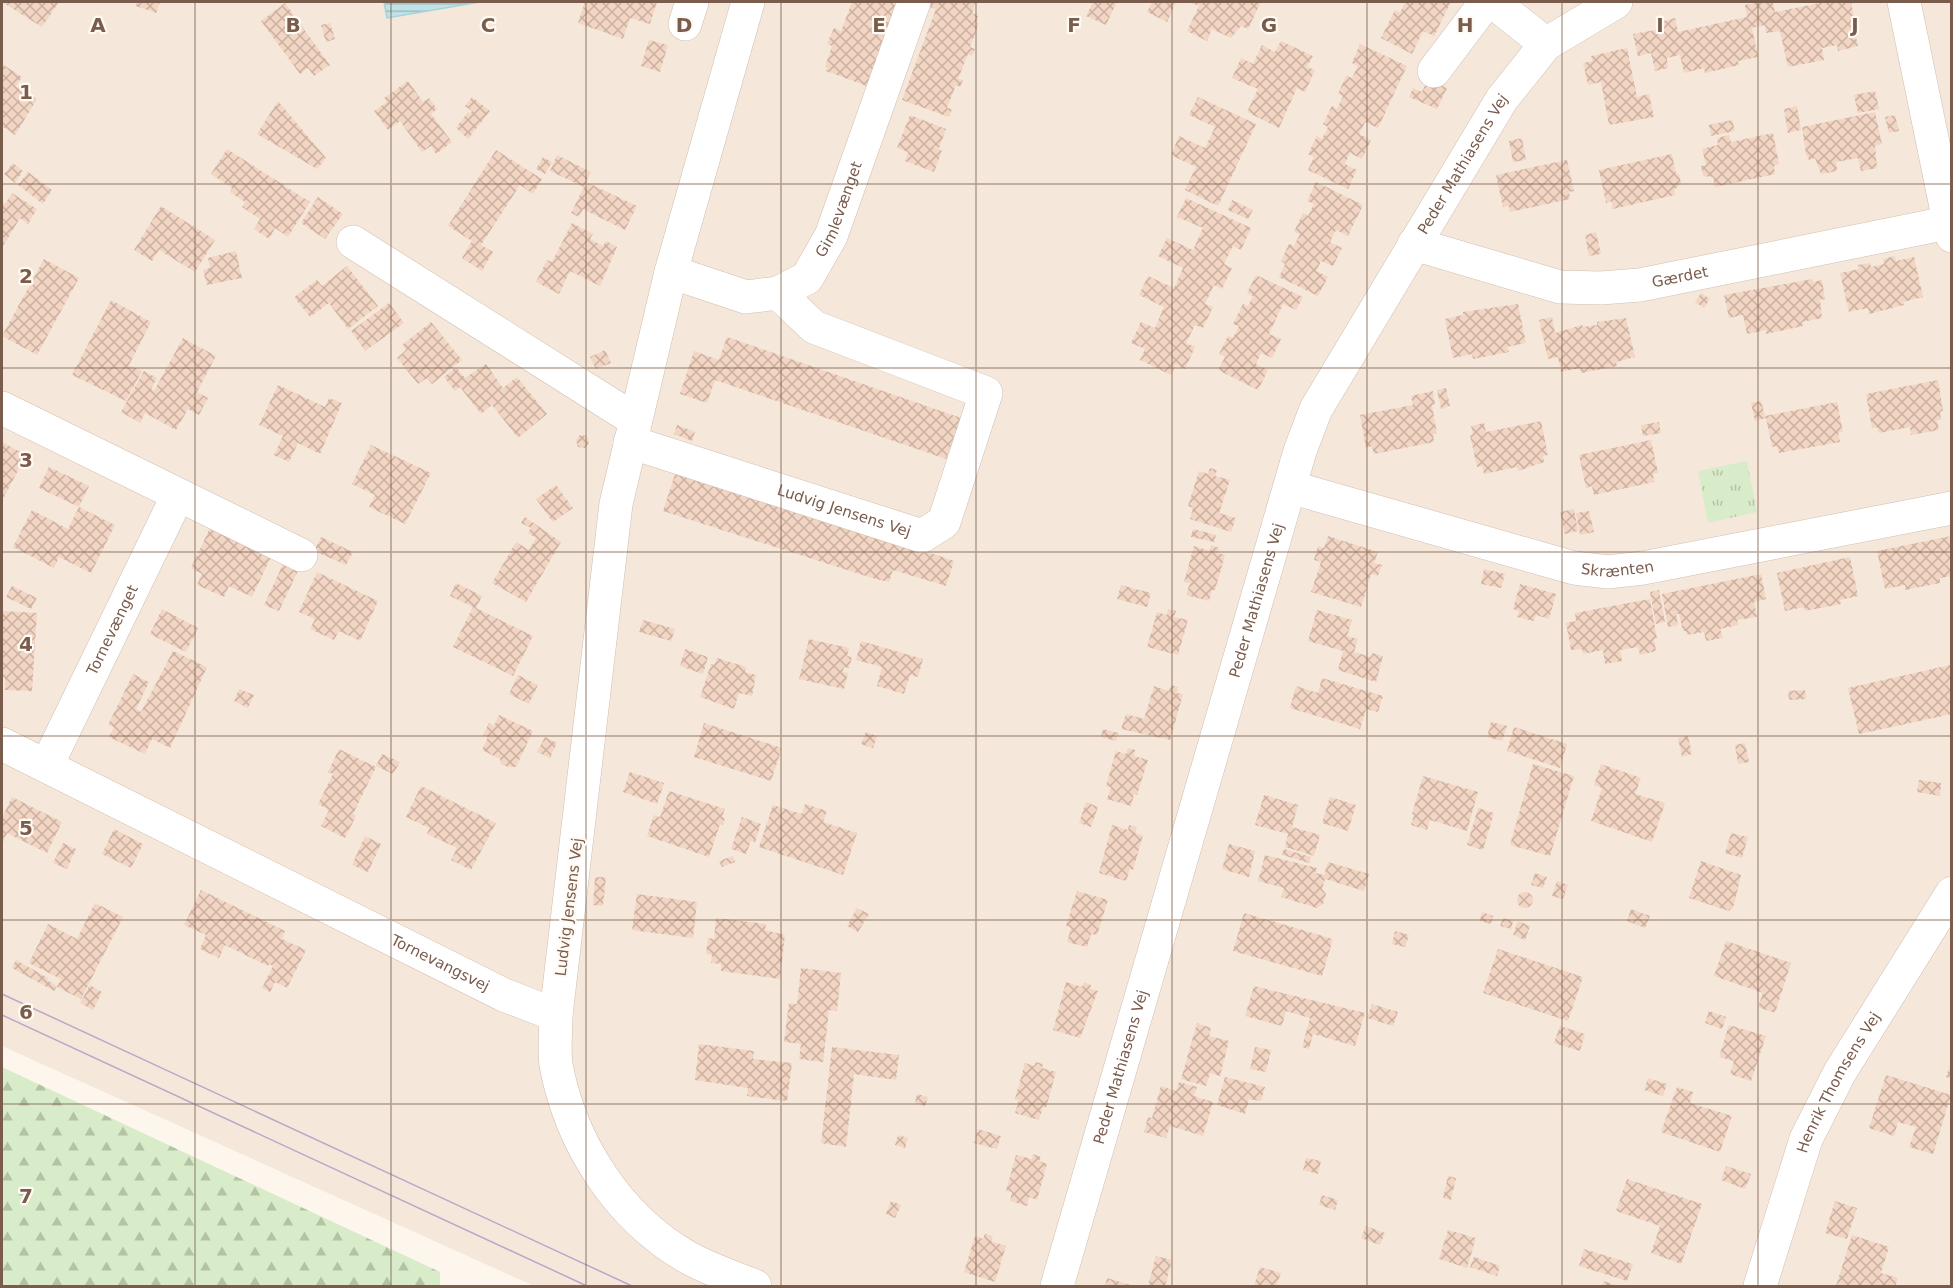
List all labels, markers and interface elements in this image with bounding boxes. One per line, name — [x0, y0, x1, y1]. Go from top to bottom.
text: A — [90, 13, 106, 37]
text: B — [285, 13, 301, 37]
text: C — [481, 13, 495, 37]
text: D — [676, 13, 692, 37]
text: E — [872, 13, 886, 37]
text: F — [1067, 13, 1081, 37]
text: G — [1261, 13, 1277, 37]
text: H — [1457, 13, 1473, 37]
text: I — [1656, 13, 1664, 37]
text: J — [1849, 13, 1859, 37]
text: 1 — [19, 80, 33, 104]
street label: Peder Mathiasens Vej — [1414, 90, 1511, 238]
street label: Gimlevænget — [812, 159, 866, 261]
street label: Gærdet — [1650, 262, 1710, 291]
text: 2 — [19, 264, 33, 288]
text: 3 — [19, 448, 33, 472]
street label: Ludvig Jensens Vej — [775, 481, 913, 541]
street label: Peder Mathiasens Vej — [1225, 521, 1288, 680]
street label: Skrænten — [1580, 557, 1655, 581]
street label: Tornevænget — [82, 582, 142, 679]
text: 4 — [19, 632, 33, 656]
text: 5 — [19, 816, 33, 840]
street label: Ludvig Jensens Vej — [552, 837, 586, 977]
street label: Tornevangsvej — [387, 931, 492, 995]
street label: Peder Mathiasens Vej — [1090, 988, 1152, 1146]
text: 6 — [19, 1000, 33, 1024]
street label: Henrik Thomsens Vej — [1793, 1009, 1884, 1155]
text: 7 — [19, 1184, 33, 1208]

